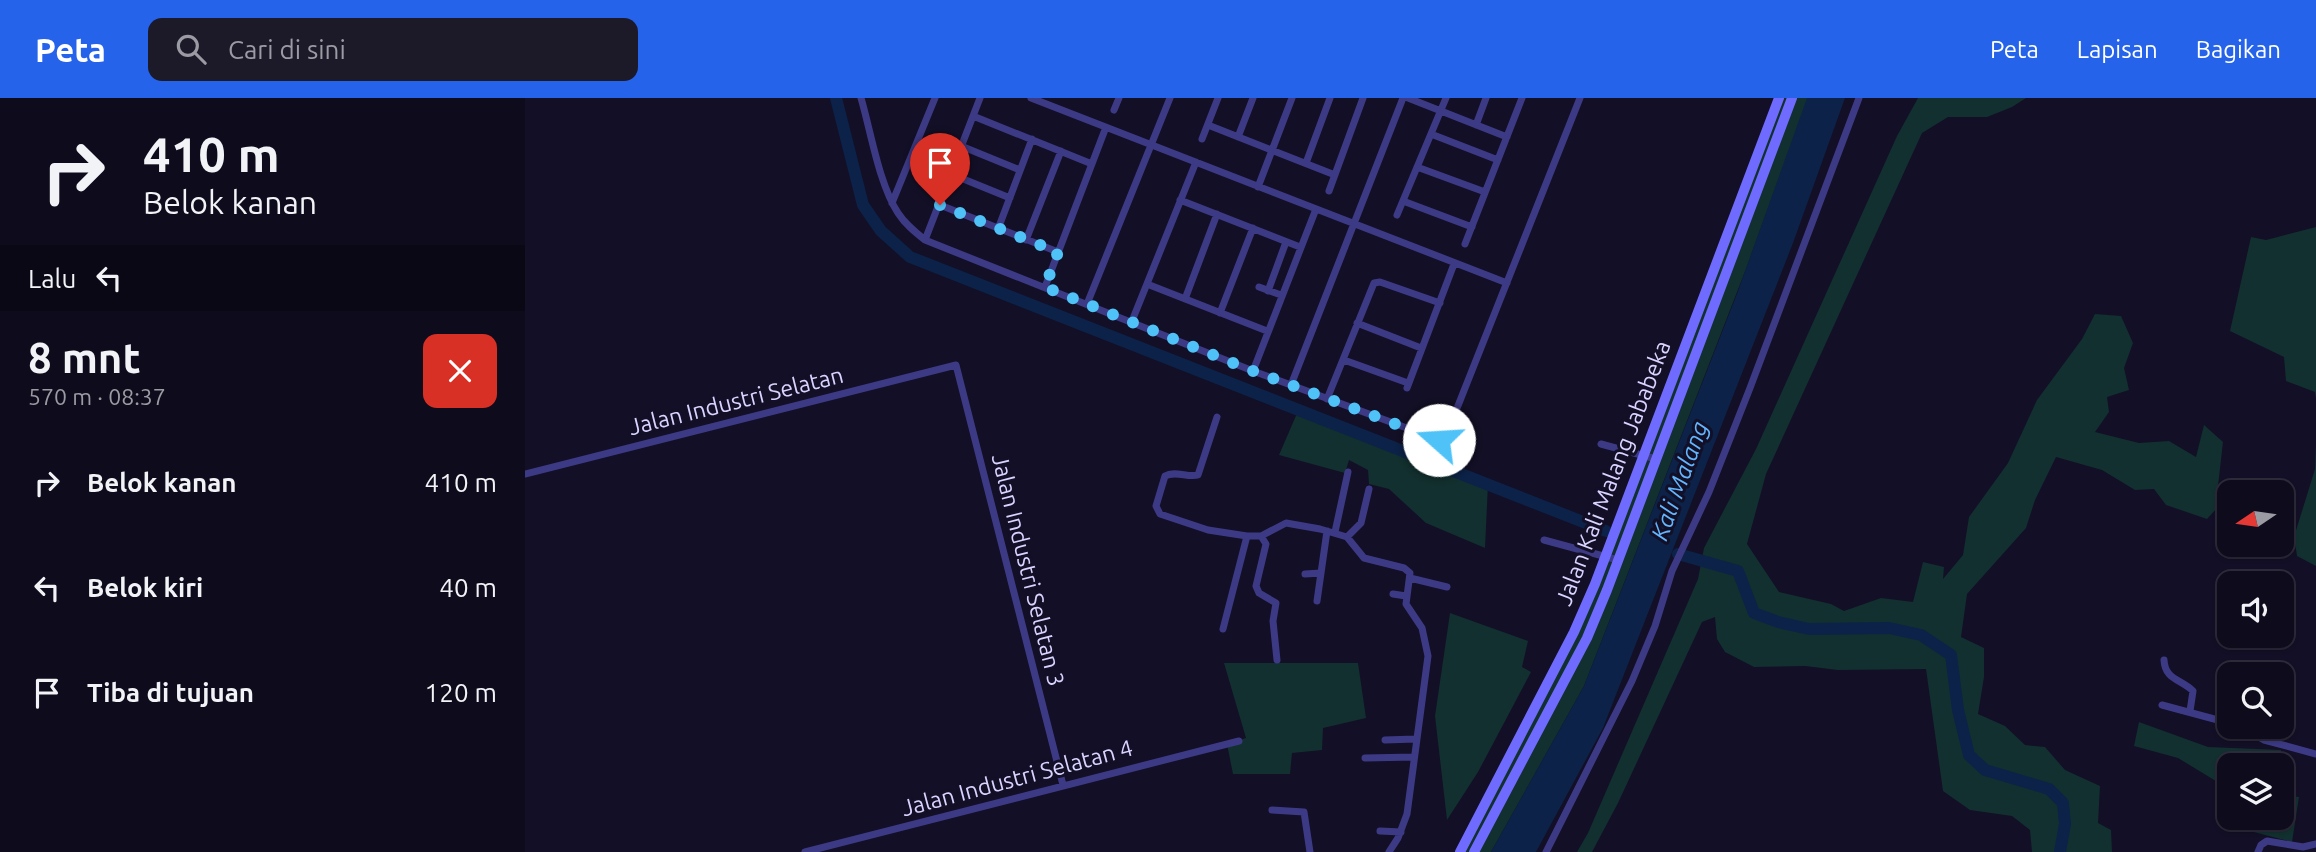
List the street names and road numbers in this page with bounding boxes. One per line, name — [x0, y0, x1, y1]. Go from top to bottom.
street label: Jalan Kali Malang Jababeka — [1550, 337, 1675, 609]
street label: Jalan Industri Selatan — [626, 362, 846, 439]
street label: Jalan Industri Selatan 3 — [988, 451, 1069, 689]
street label: Jalan Industri Selatan 4 — [898, 735, 1135, 820]

